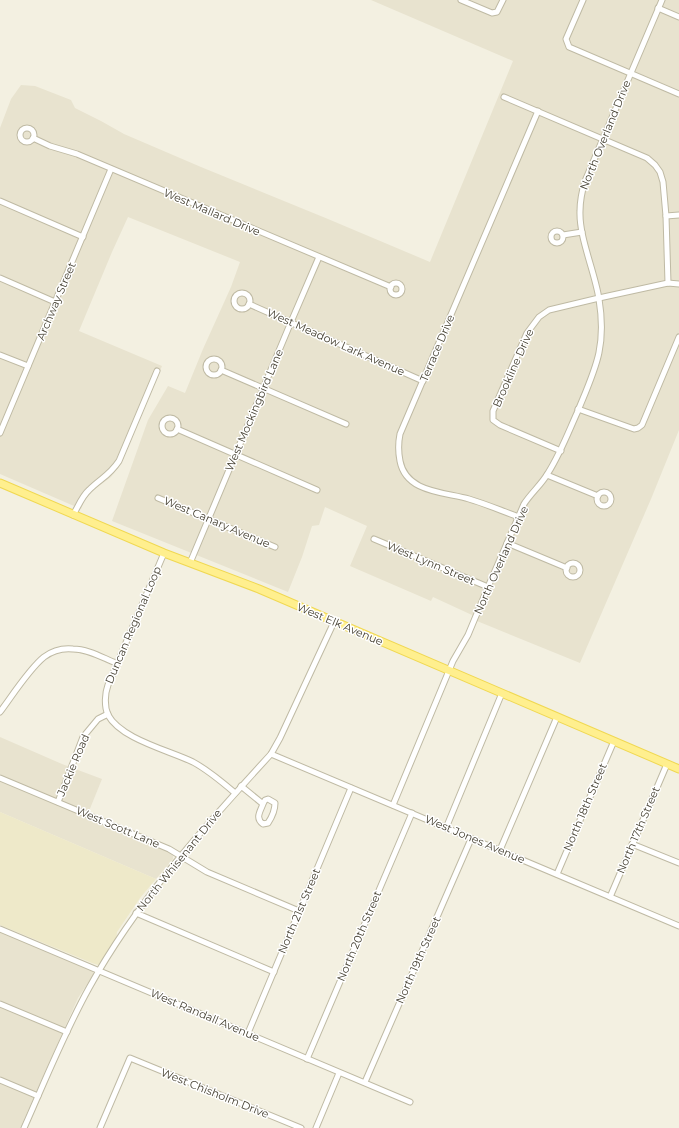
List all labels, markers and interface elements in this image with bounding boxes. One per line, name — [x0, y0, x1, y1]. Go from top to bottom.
street label: North Overland Drive — [577, 78, 634, 192]
street label: West Mallard Drive — [161, 185, 263, 239]
street label: Archway Street — [33, 259, 79, 342]
street label: West Meadow Lark Avenue — [265, 305, 407, 379]
street label: Terrace Drive — [417, 312, 458, 384]
street label: Brookline Drive — [489, 326, 537, 410]
street label: West Mockingbird Lane — [222, 347, 286, 473]
street label: West Canary Avenue — [162, 493, 272, 551]
street label: North Overland Drive — [471, 503, 531, 616]
street label: West Lynn Street — [385, 538, 478, 588]
street label: Duncan Regional Loop — [102, 564, 164, 686]
street label: West Elk Avenue — [295, 600, 386, 649]
street label: Jackie Road — [53, 732, 92, 799]
street label: North 18th Street — [560, 760, 610, 853]
street label: North 17th Street — [613, 784, 663, 876]
street label: West Scott Lane — [74, 803, 162, 851]
street label: North Whisenant Drive — [134, 806, 225, 914]
street label: West Jones Avenue — [423, 812, 527, 867]
street label: North 21st Street — [275, 866, 324, 956]
street label: North 20th Street — [334, 888, 385, 983]
street label: North 19th Street — [392, 914, 444, 1006]
street label: West Randall Avenue — [148, 986, 262, 1044]
street label: West Chisholm Drive — [159, 1065, 271, 1121]

